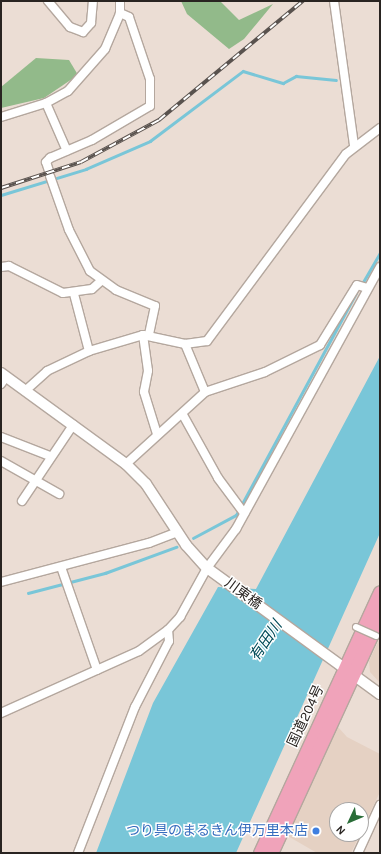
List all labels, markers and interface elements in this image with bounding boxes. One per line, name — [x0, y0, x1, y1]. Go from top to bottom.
street label: 川東橋 — [221, 575, 265, 613]
water label: 有田川 — [246, 617, 286, 665]
street label: 国道204号 — [284, 682, 328, 750]
north arrow — [329, 802, 369, 842]
place label: つり具のまるきん伊万里本店 — [126, 823, 308, 839]
text: N — [333, 823, 348, 837]
marker: つり具のまるきん伊万里本店 — [311, 826, 321, 836]

